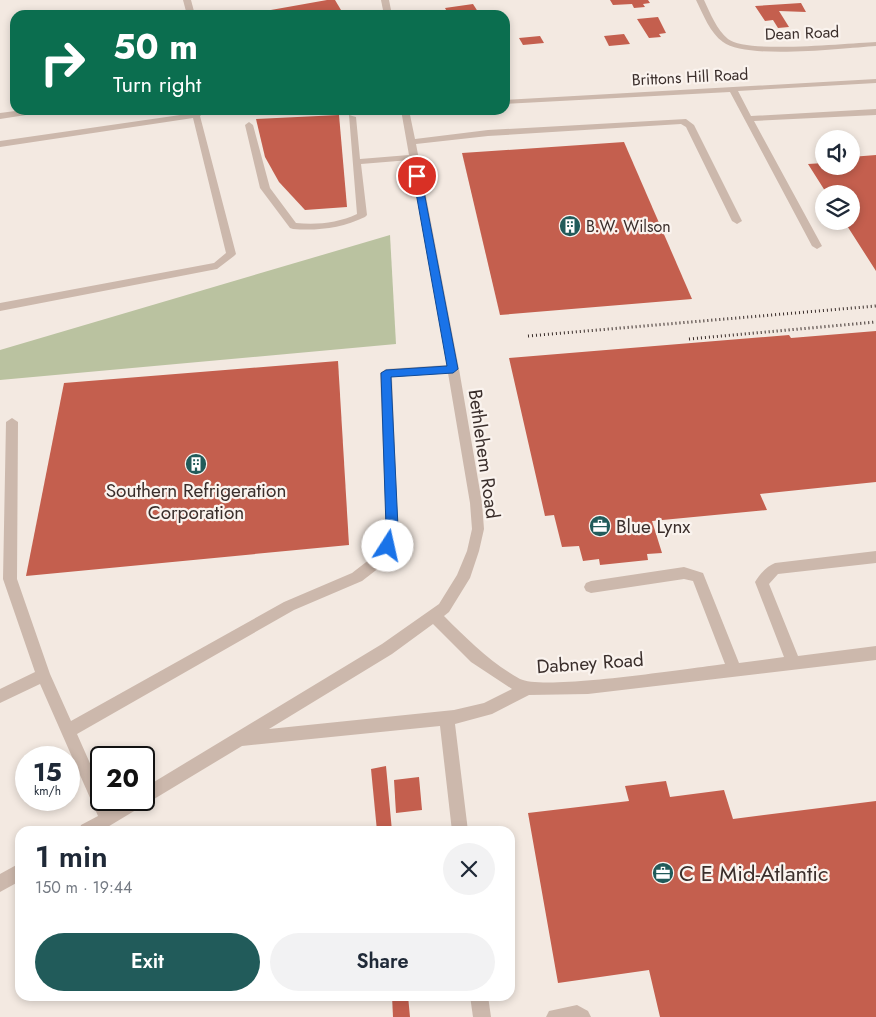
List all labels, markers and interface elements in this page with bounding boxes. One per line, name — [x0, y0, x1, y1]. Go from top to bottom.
street label: Dean Road — [764, 20, 840, 46]
text: 50 m — [113, 22, 198, 72]
icon: right — [30, 30, 95, 95]
street label: Brittons Hill Road — [631, 62, 749, 92]
text: Turn right — [113, 68, 201, 100]
map controls — [815, 130, 860, 230]
button: sound — [815, 130, 860, 175]
pin — [396, 155, 438, 197]
icon: arrive — [403, 162, 431, 190]
button: layers — [815, 185, 860, 230]
building icon: B.W. Wilson — [558, 214, 582, 238]
place label: B.W. Wilson — [586, 215, 671, 238]
street label: Bethlehem Road — [462, 388, 506, 520]
building icon: Southern Refrigeration Corporation — [184, 452, 208, 476]
place label: Southern Refrigeration Corporation — [106, 477, 286, 526]
place label: Blue Lynx — [616, 513, 690, 540]
office icon: Blue Lynx — [588, 514, 612, 538]
position arrow — [361, 519, 413, 571]
street label: Dabney Road — [535, 646, 645, 680]
speed limit sign: 20 — [90, 746, 155, 811]
text: 15 — [33, 754, 62, 790]
text: km/h — [34, 782, 61, 800]
text: 1 min — [35, 835, 108, 878]
button: close — [443, 843, 495, 895]
place label: C E Mid-Atlantic — [679, 857, 829, 889]
office icon: C E Mid-Atlantic — [651, 861, 675, 885]
text: 150 m · 19:44 — [35, 876, 132, 899]
button: Exit — [35, 933, 260, 991]
button: Share — [270, 933, 495, 991]

